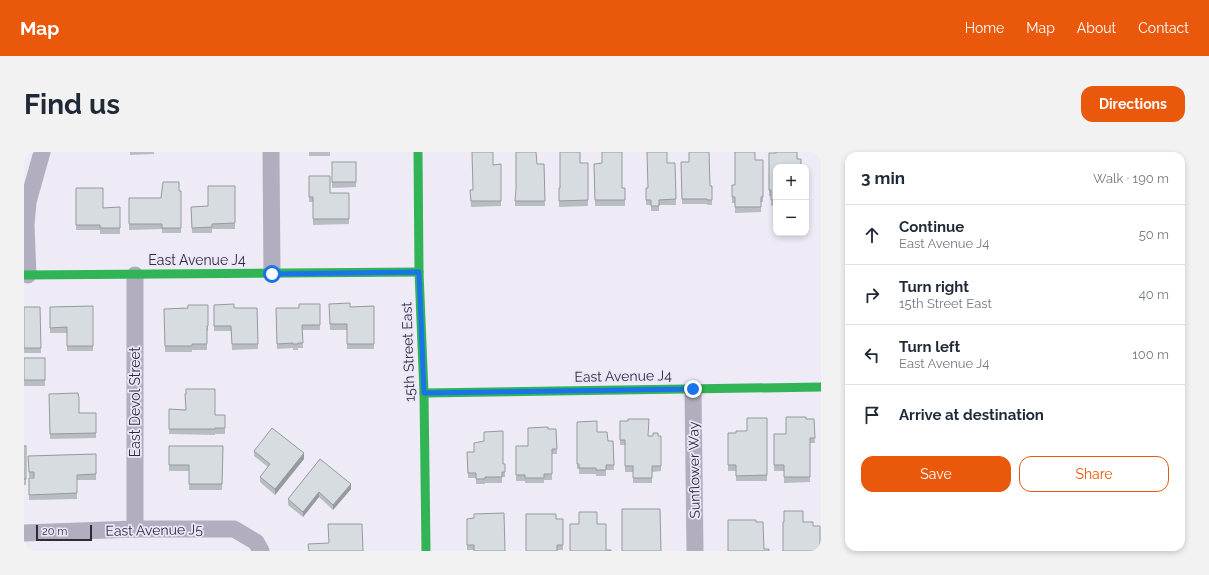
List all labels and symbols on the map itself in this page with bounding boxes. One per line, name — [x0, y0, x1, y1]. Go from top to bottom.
street label: East Avenue J4 — [148, 252, 246, 268]
route start — [263, 265, 281, 283]
street label: 15th Street East — [398, 301, 418, 402]
street label: East Devol Street — [127, 346, 143, 457]
street label: East Avenue J4 — [574, 367, 672, 385]
route end — [684, 380, 702, 398]
street label: Sunflower Way — [685, 421, 703, 519]
street label: East Avenue J5 — [105, 521, 203, 539]
scale bar — [36, 523, 92, 542]

